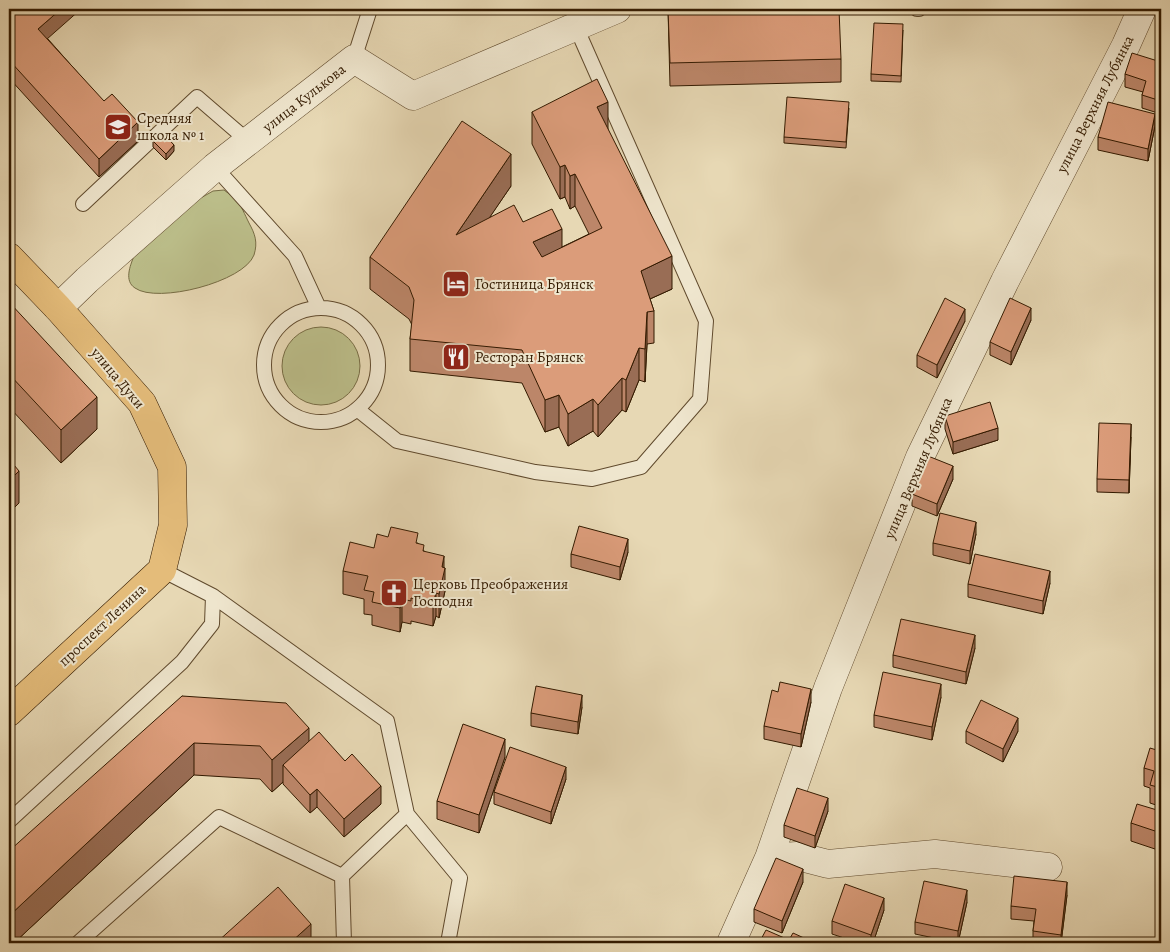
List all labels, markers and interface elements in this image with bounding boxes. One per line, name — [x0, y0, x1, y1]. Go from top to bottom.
street label: улица Верхняя Лубянка — [1051, 32, 1138, 177]
street label: улица Кулькова — [258, 59, 350, 137]
place label: Средняя школа № 1 — [137, 108, 204, 145]
school or university icon: Средняя школа № 1 — [103, 112, 133, 142]
hotel icon: Гостиница Брянск — [441, 269, 471, 299]
place label: Гостиница Брянск — [475, 274, 594, 294]
street label: улица Дуки — [86, 342, 150, 413]
restaurant icon: Ресторан Брянск — [441, 342, 471, 372]
place label: Ресторан Брянск — [475, 347, 584, 367]
street label: улица Верхняя Лубянка — [879, 394, 957, 543]
place label: Церковь Преображения Господня — [413, 574, 568, 611]
church icon: Церковь Преображения Господня — [379, 578, 409, 608]
street label: проспект Ленина — [54, 579, 150, 671]

